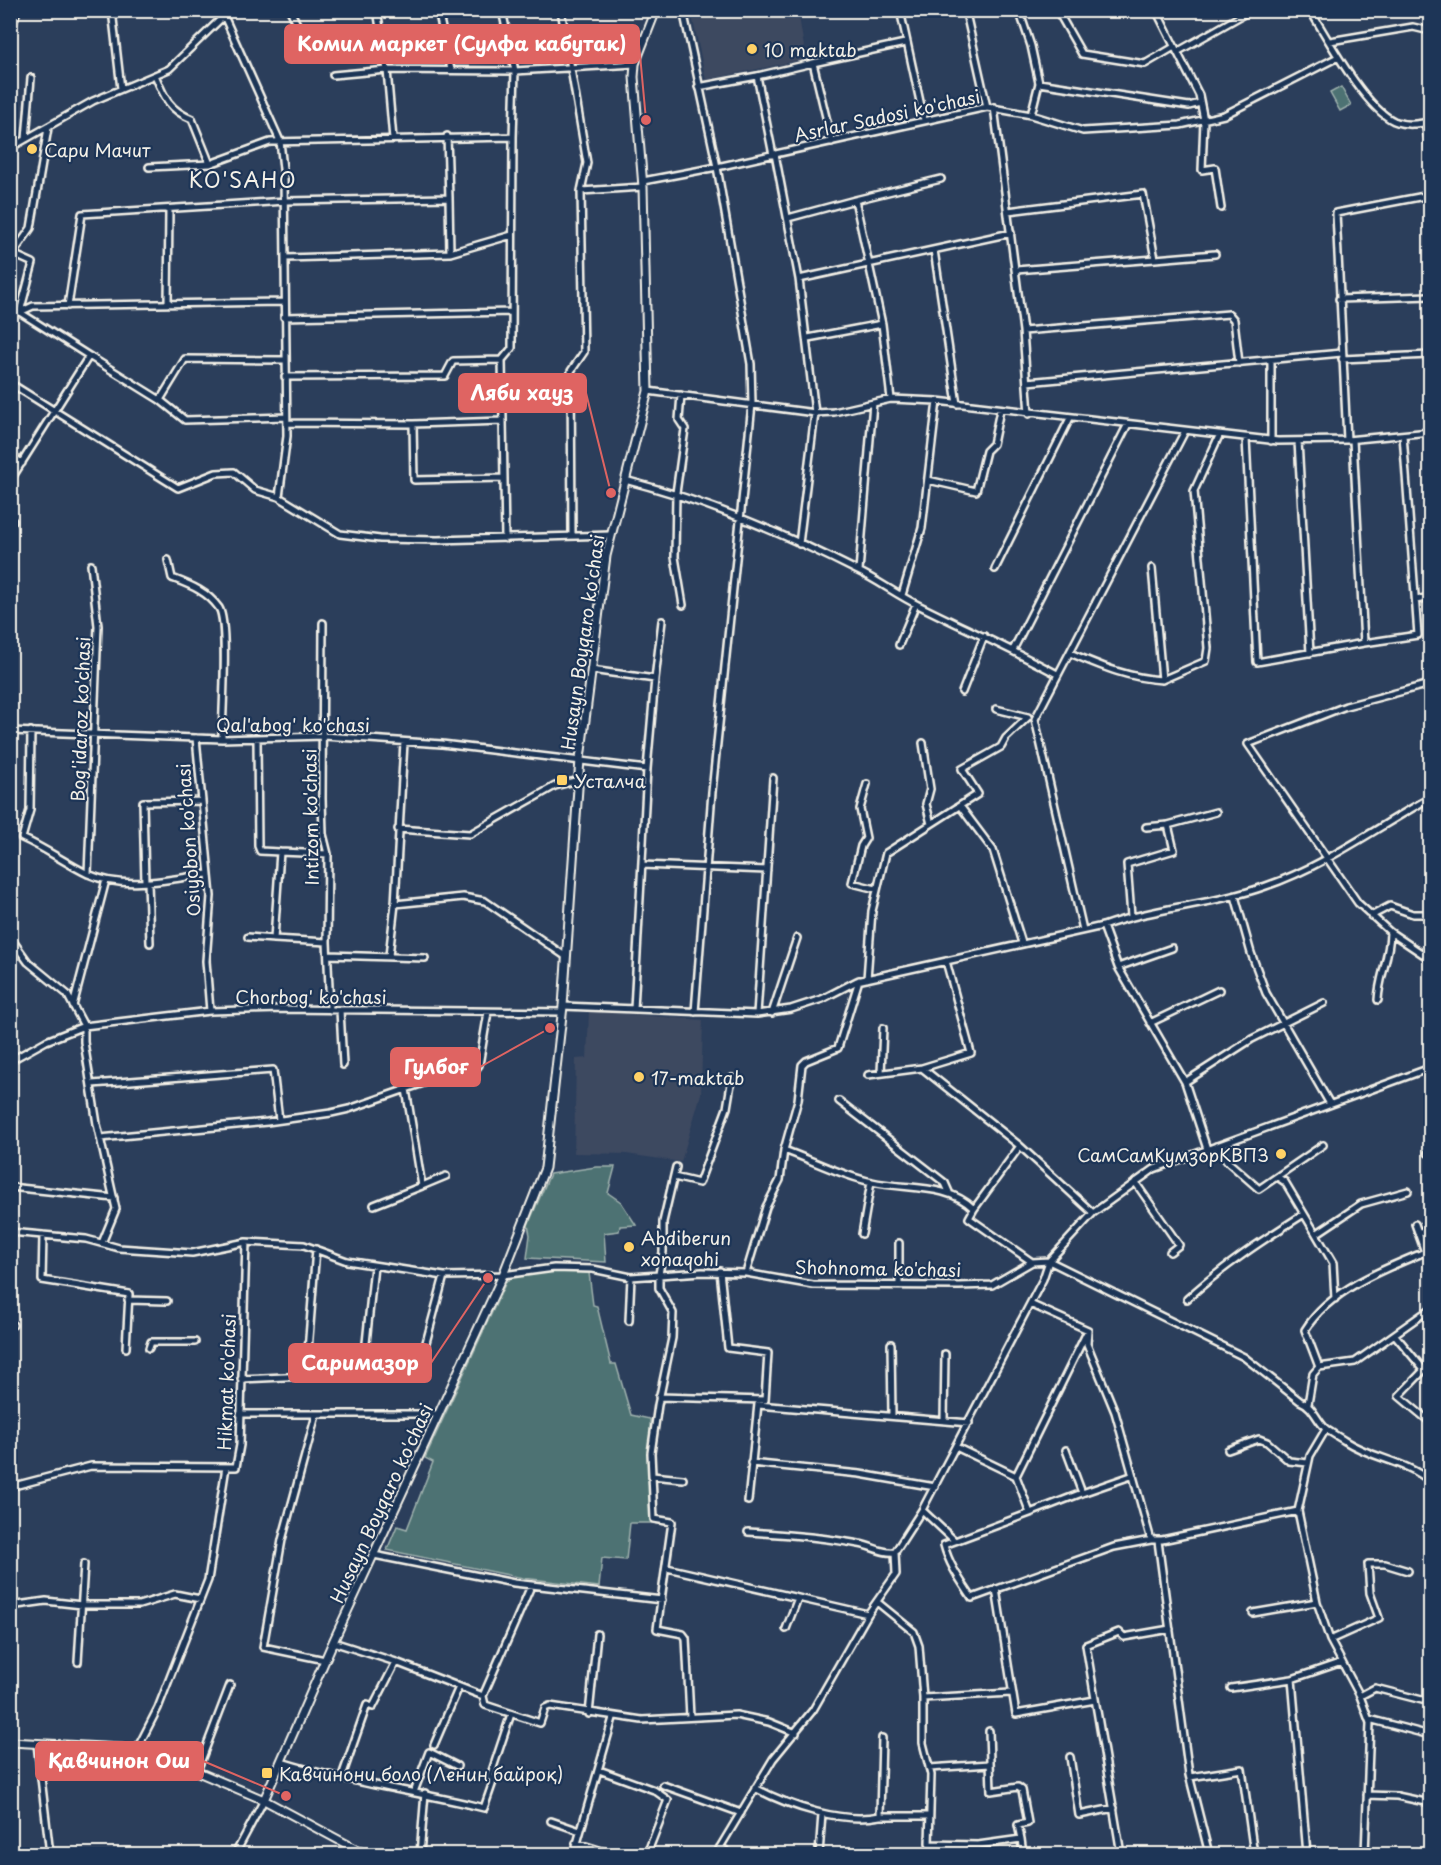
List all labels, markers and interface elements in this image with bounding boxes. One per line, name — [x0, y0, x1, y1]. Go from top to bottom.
callout: Комил маркет (Сулфа кабутак) — [285, 25, 639, 63]
text: Комил маркет (Сулфа кабутак) — [297, 28, 627, 58]
place label: 10 maktab — [764, 36, 857, 63]
marker: 10 maktab — [745, 42, 759, 56]
street label: Asrlar Sadosi ko'chasi — [791, 82, 983, 148]
place label: Сари Мачит — [44, 136, 151, 163]
marker: Сари Мачит — [25, 142, 39, 156]
district label: KO'SAHO — [189, 163, 297, 195]
callout: Ляби хауз — [459, 374, 586, 412]
text: Ляби хауз — [470, 377, 574, 407]
street label: Husayn Boyqaro ko'chasi — [553, 532, 611, 752]
street label: Bog'idaroz ko'chasi — [64, 636, 96, 802]
street label: Qal'abog' ko'chasi — [216, 711, 370, 738]
street label: Intizom ko'chasi — [295, 748, 325, 886]
street label: Osiyobon ko'chasi — [169, 762, 207, 918]
place label: Усталча — [574, 767, 646, 794]
marker: Усталча — [555, 773, 569, 787]
street label: Сhorbog' ko'chasi — [235, 983, 387, 1010]
callout: Гулбоғ — [391, 1048, 480, 1086]
text: Гулбоғ — [404, 1051, 469, 1081]
place label: 17-maktab — [651, 1064, 744, 1091]
marker: 17-maktab — [632, 1070, 646, 1084]
place label: СамСамКумзорКВП3 — [1077, 1141, 1269, 1168]
marker: СамСамКумзорКВП3 — [1274, 1147, 1288, 1161]
place label: Abdiberun xonaqohi — [641, 1224, 731, 1272]
marker: Abdiberun xonaqohi — [622, 1240, 636, 1254]
street label: Shohnoma ko'chasi — [794, 1253, 962, 1283]
street label: Hikmat ko'chasi — [210, 1313, 242, 1451]
callout: Саримазор — [289, 1344, 431, 1382]
text: Саримазор — [301, 1347, 419, 1377]
street label: Husayn Boyqaro ko'chasi — [323, 1399, 439, 1607]
callout: Қавчинон Ош — [36, 1742, 203, 1780]
text: Қавчинон Ош — [48, 1745, 190, 1775]
place label: Кавчинони боло (Ленин байроқ) — [279, 1760, 563, 1787]
marker: Кавчинони боло (Ленин байроқ) — [260, 1766, 274, 1780]

